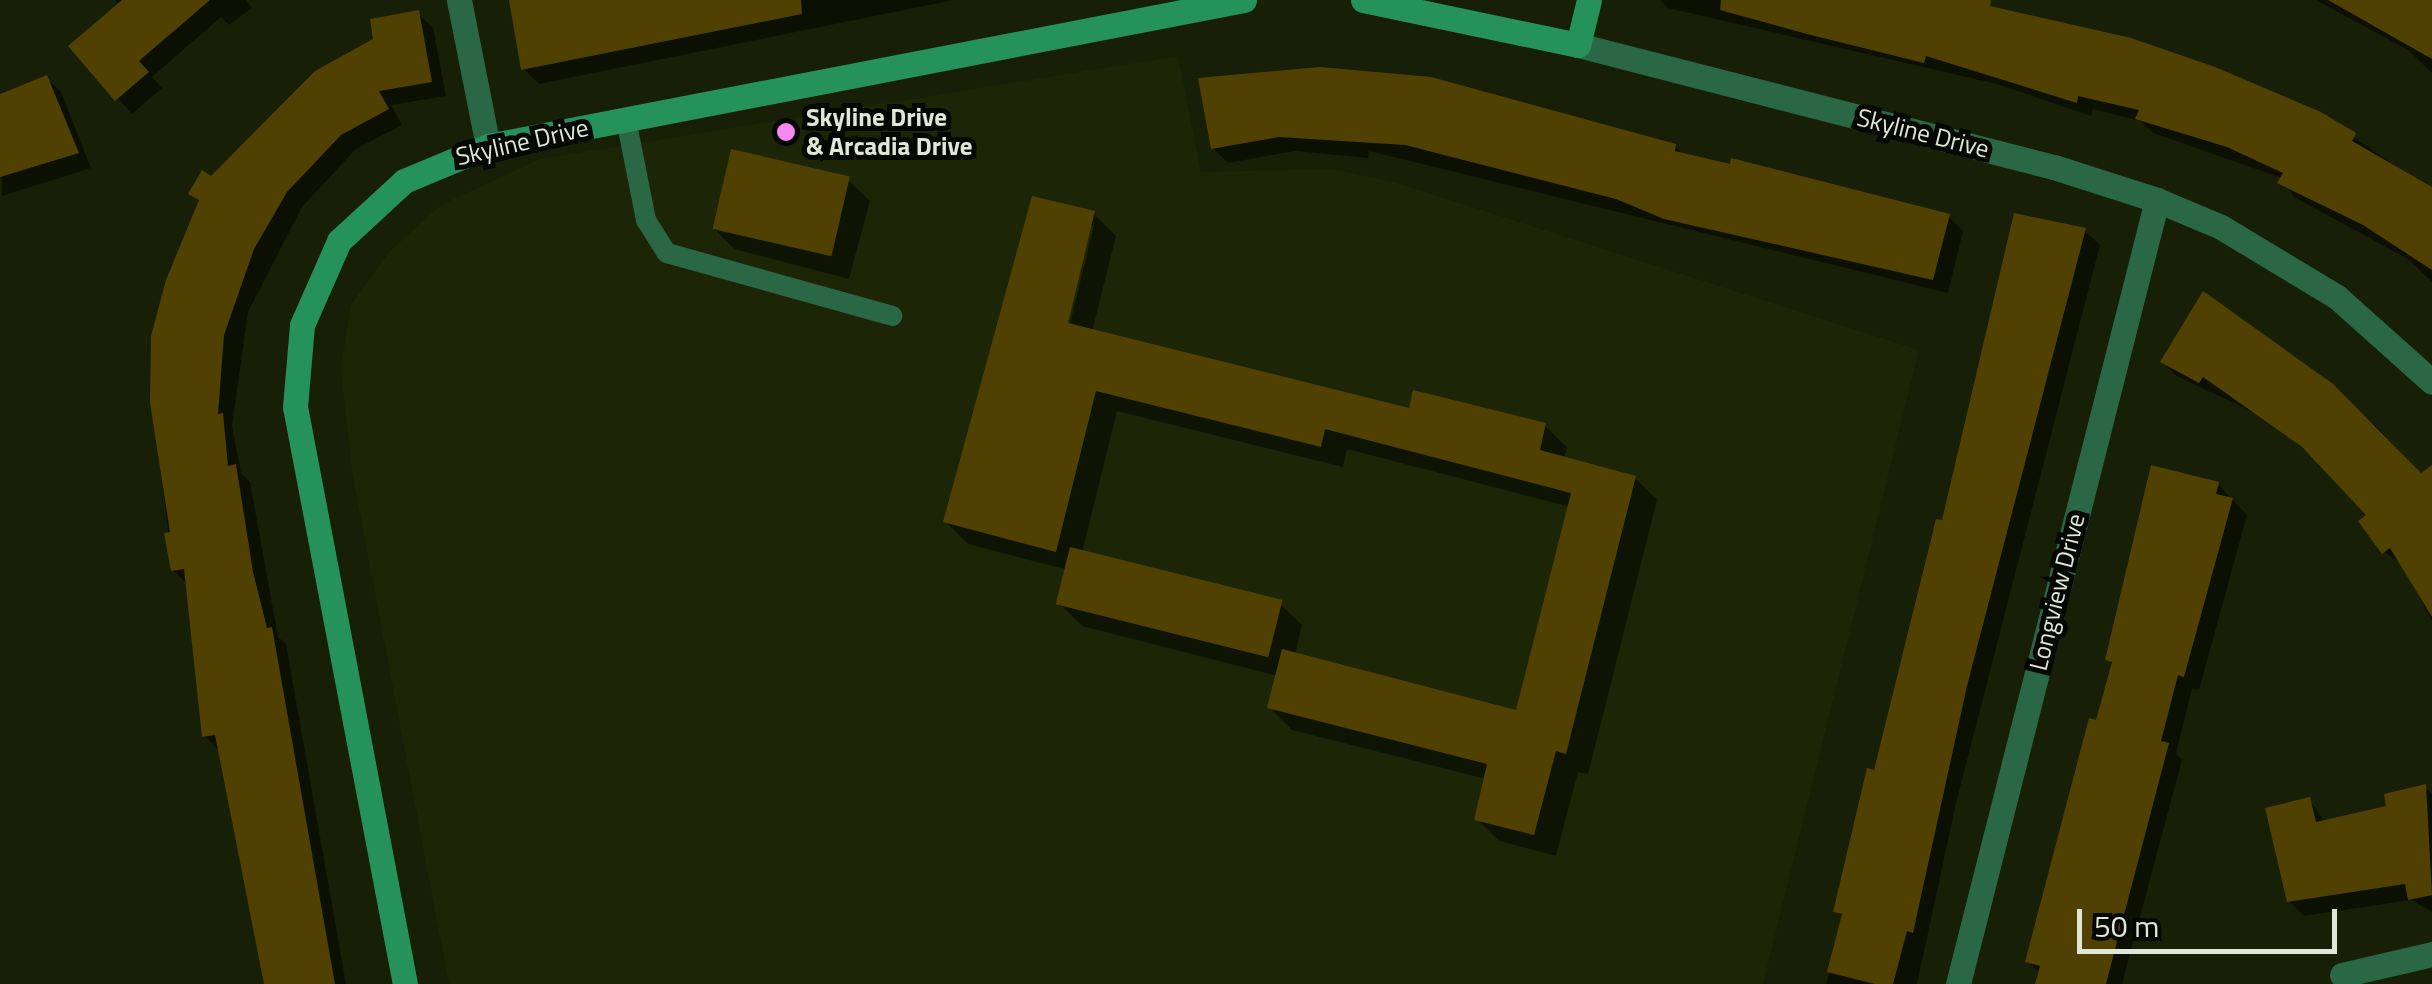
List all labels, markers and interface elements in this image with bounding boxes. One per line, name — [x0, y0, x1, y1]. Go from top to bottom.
street label: Skyline Drive — [1854, 102, 1992, 164]
place label: Skyline Drive & Arcadia Drive — [806, 103, 972, 162]
street label: Skyline Drive — [453, 112, 591, 172]
marker: Skyline Drive & Arcadia Drive — [775, 121, 797, 143]
street label: Longview Drive — [2023, 510, 2091, 674]
scale bar — [2082, 889, 2342, 951]
text: 50 m — [2094, 903, 2159, 949]

